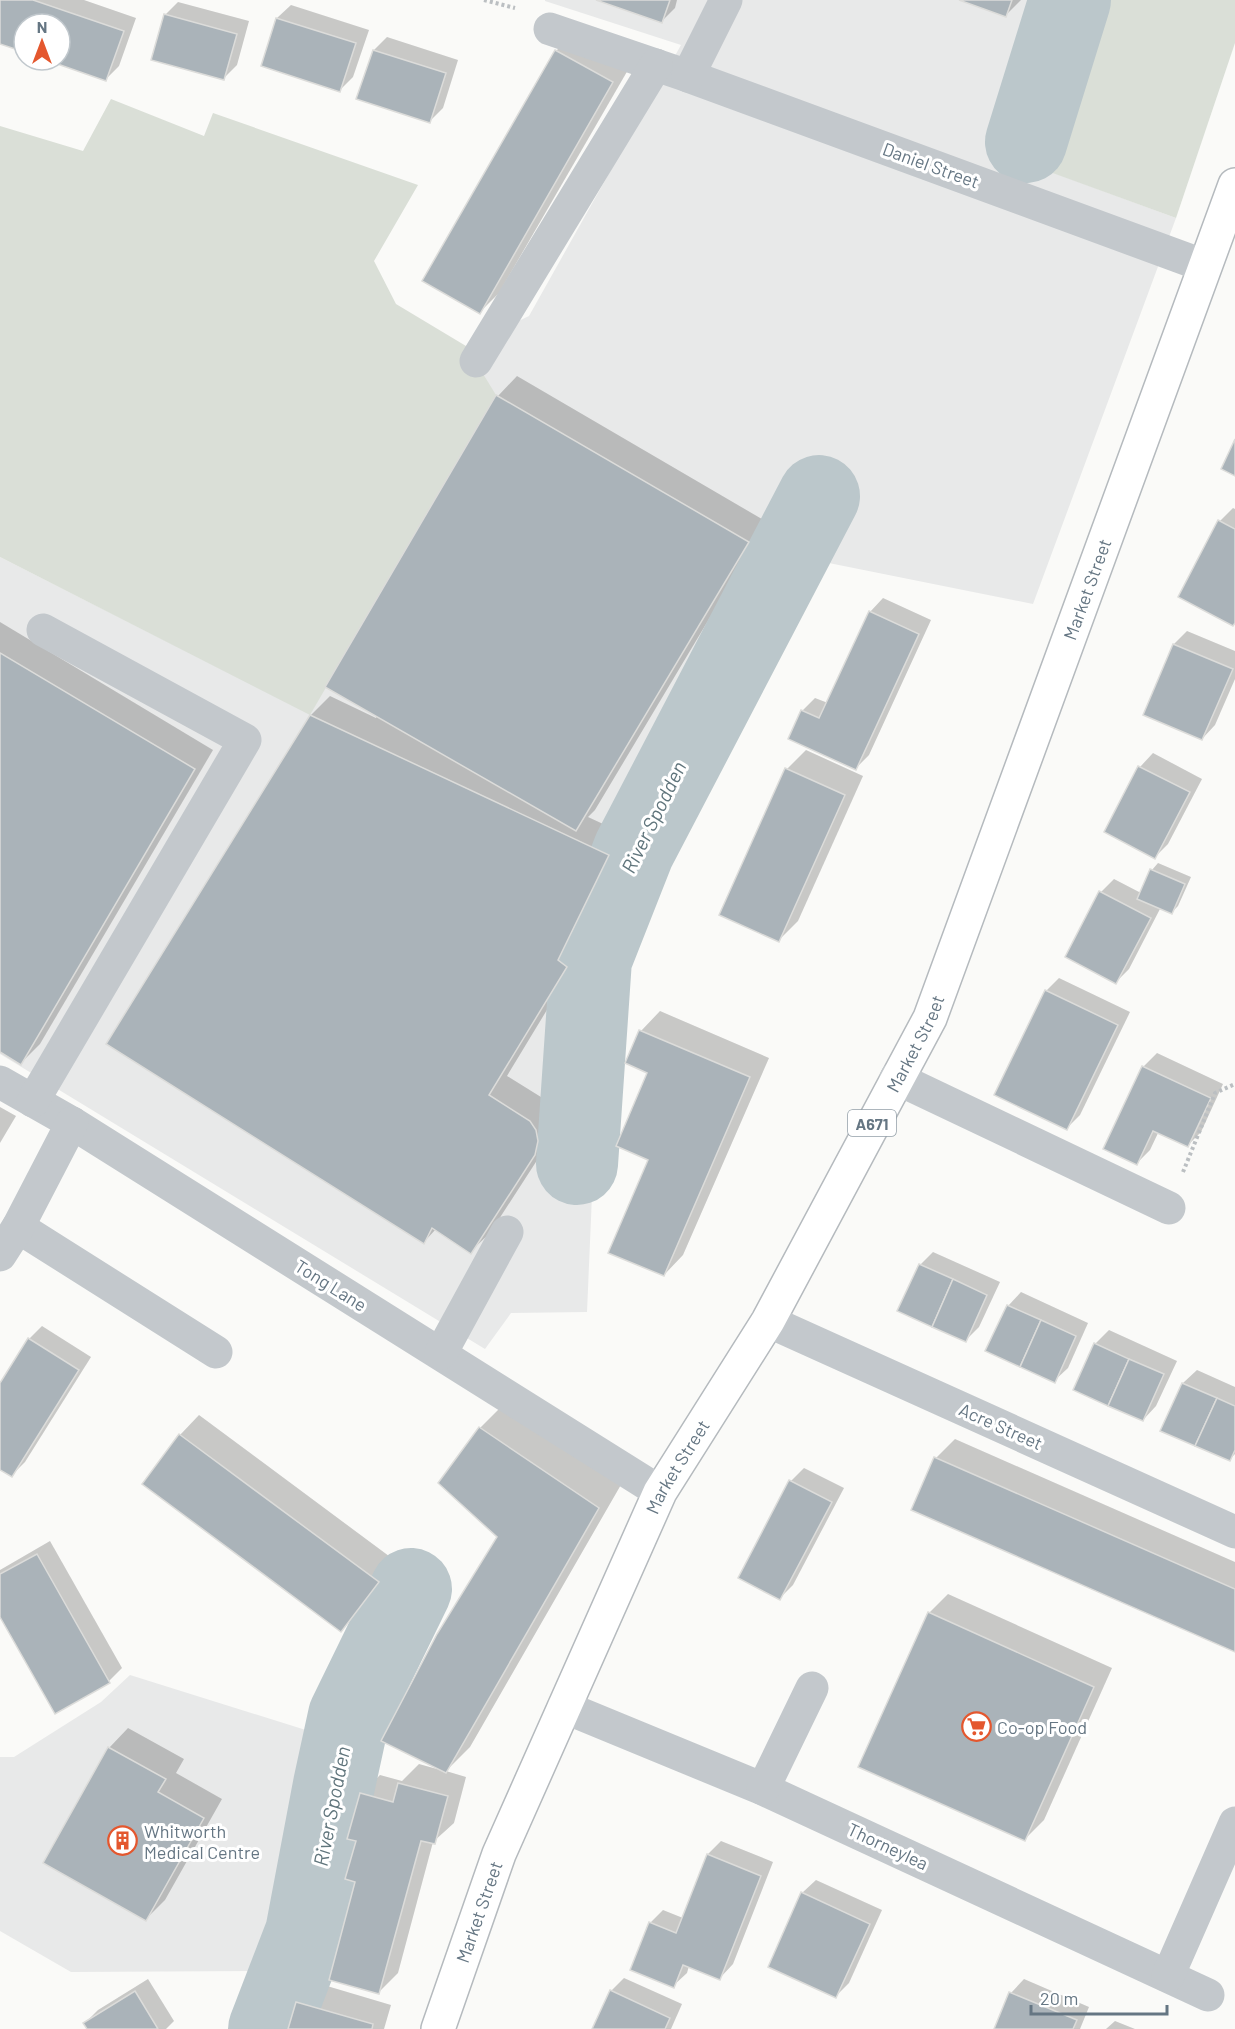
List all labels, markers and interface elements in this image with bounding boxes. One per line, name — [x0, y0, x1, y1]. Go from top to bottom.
north arrow — [12, 12, 72, 72]
text: N — [37, 17, 47, 36]
street label: Daniel Street — [880, 137, 982, 193]
street label: Market Street — [1058, 536, 1116, 643]
water label: River Spodden — [616, 757, 690, 877]
street label: Market Street — [881, 992, 948, 1096]
road number: A671 — [848, 1110, 896, 1136]
street label: Tong Lane — [291, 1254, 371, 1316]
street label: Acre Street — [956, 1398, 1046, 1454]
street label: Market Street — [641, 1415, 714, 1517]
supermarket icon: Co-op Food — [960, 1711, 992, 1743]
place label: Co-op Food — [997, 1716, 1087, 1738]
water label: River Spodden — [308, 1744, 354, 1868]
street label: Thorneylea — [844, 1818, 932, 1874]
place label: Whitworth Medical Centre — [144, 1820, 260, 1863]
building icon: Whitworth Medical Centre — [107, 1825, 139, 1857]
street label: Market Street — [451, 1858, 507, 1966]
scale bar — [1031, 1978, 1168, 2016]
text: 20 m — [1040, 1987, 1078, 2009]

